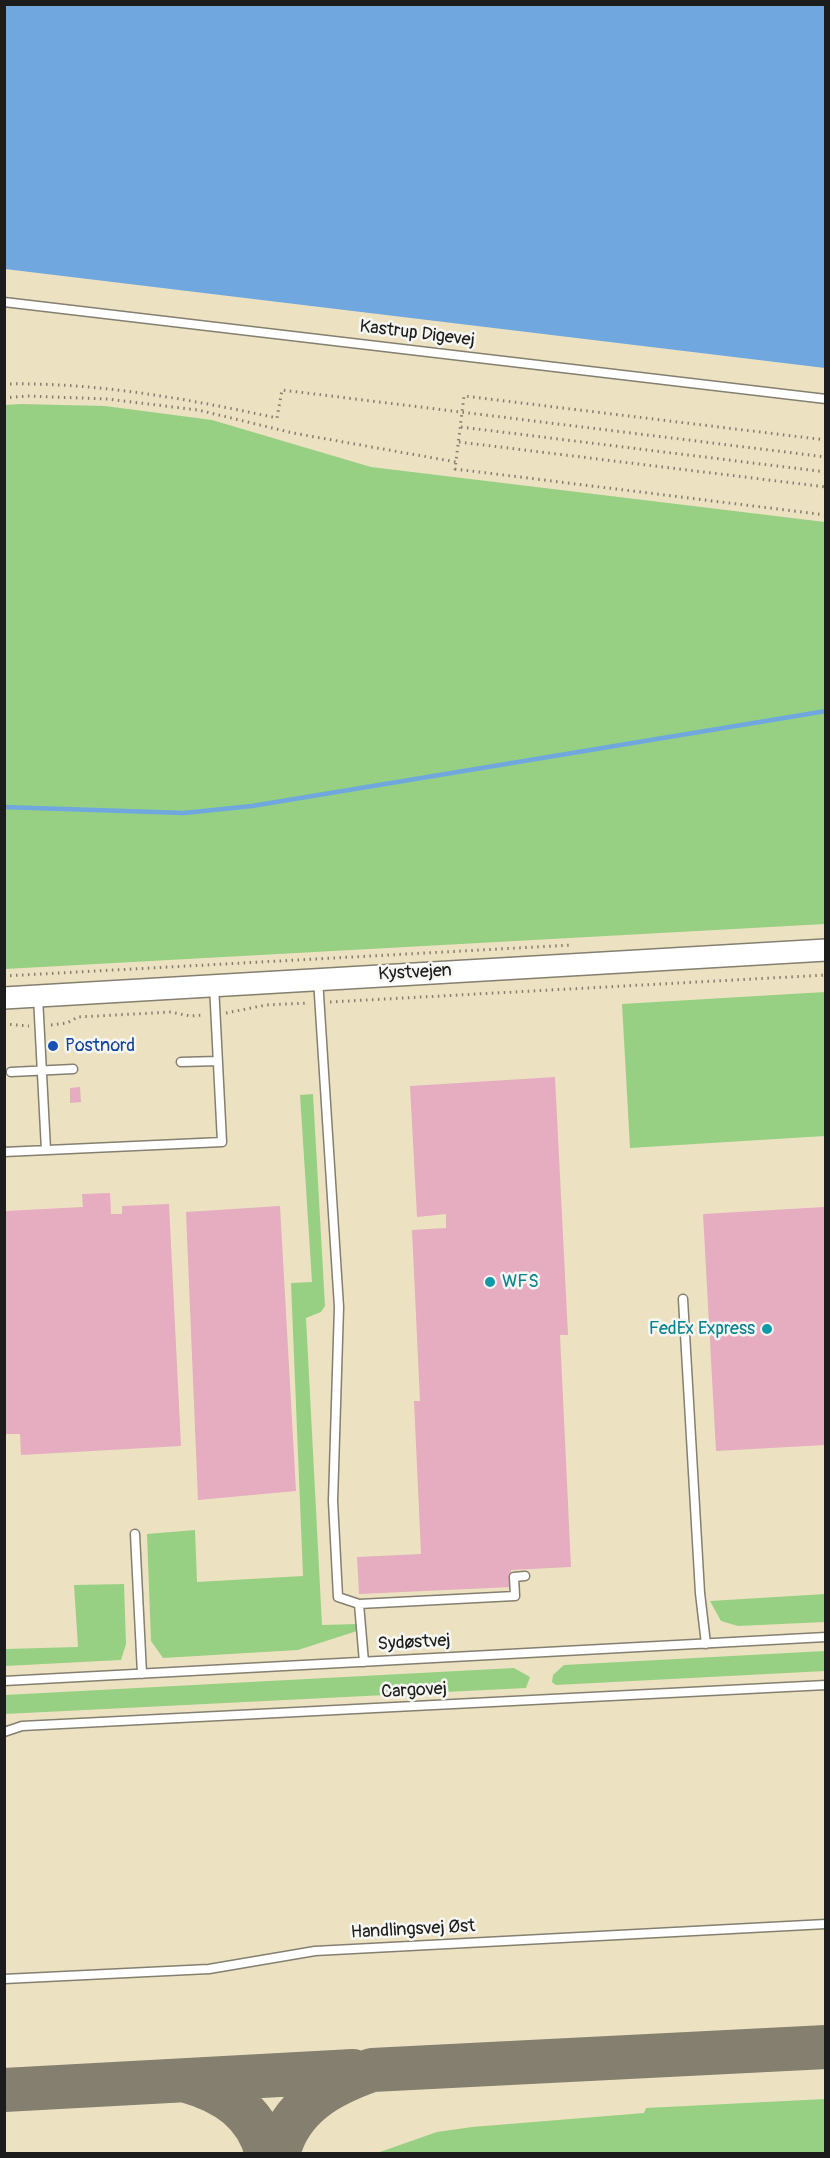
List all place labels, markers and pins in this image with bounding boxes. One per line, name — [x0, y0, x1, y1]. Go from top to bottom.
place label: Postnord — [65, 1035, 135, 1057]
marker: Postnord — [46, 1039, 60, 1053]
place label: WFS — [502, 1271, 539, 1293]
marker: WFS — [483, 1275, 497, 1289]
place label: FedEx Express — [649, 1318, 755, 1340]
marker: FedEx Express — [760, 1322, 774, 1336]

